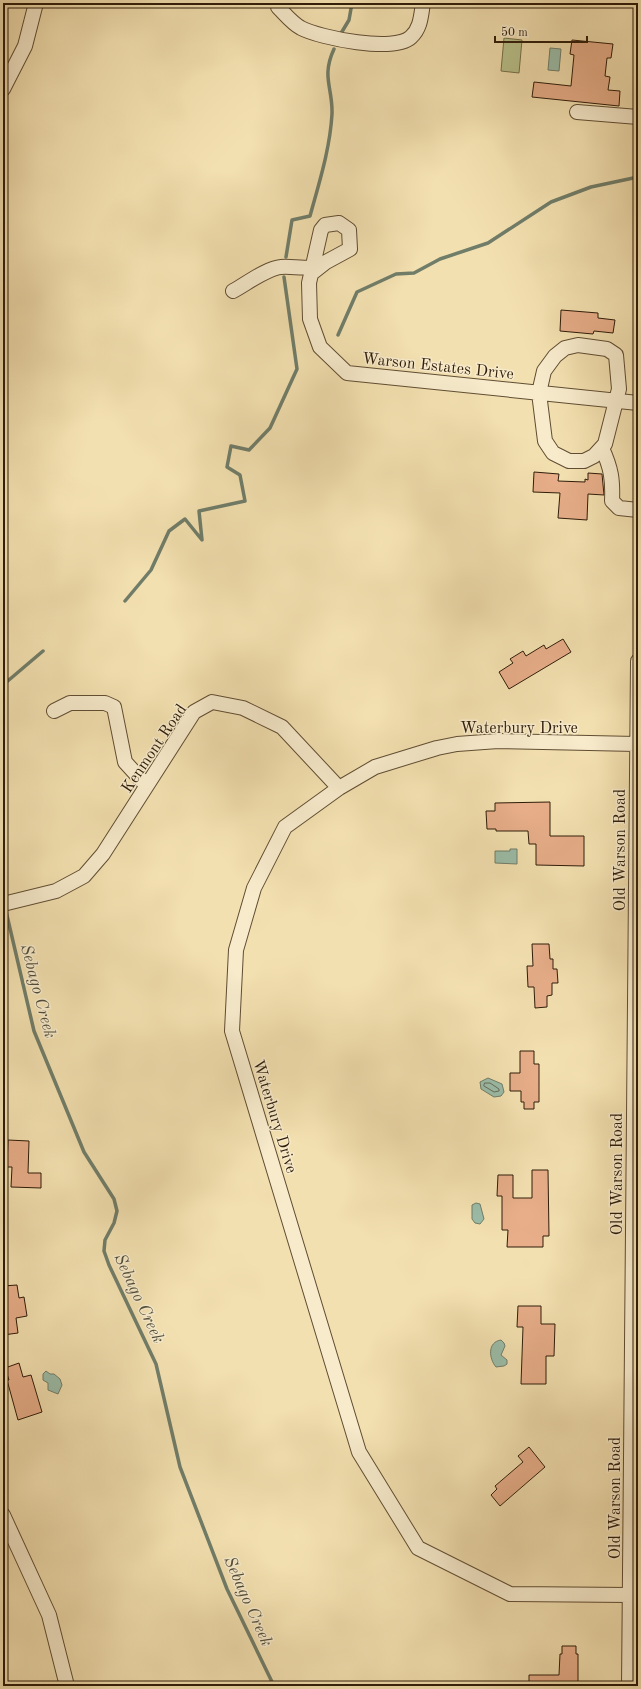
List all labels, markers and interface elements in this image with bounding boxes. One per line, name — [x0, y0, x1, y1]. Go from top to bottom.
scale bar — [495, 18, 587, 44]
text: 50 m — [501, 26, 528, 39]
street label: Warson Estates Drive — [361, 351, 514, 383]
street label: Kenmont Road — [119, 702, 190, 796]
street label: Waterbury Drive — [460, 721, 578, 737]
street label: Old Warson Road — [613, 789, 629, 911]
water label: Sebago Creek — [17, 943, 58, 1040]
street label: Waterbury Drive — [249, 1058, 299, 1175]
street label: Old Warson Road — [610, 1113, 626, 1235]
water label: Sebago Creek — [111, 1251, 167, 1346]
street label: Old Warson Road — [608, 1437, 624, 1559]
water label: Sebago Creek — [220, 1554, 275, 1649]

